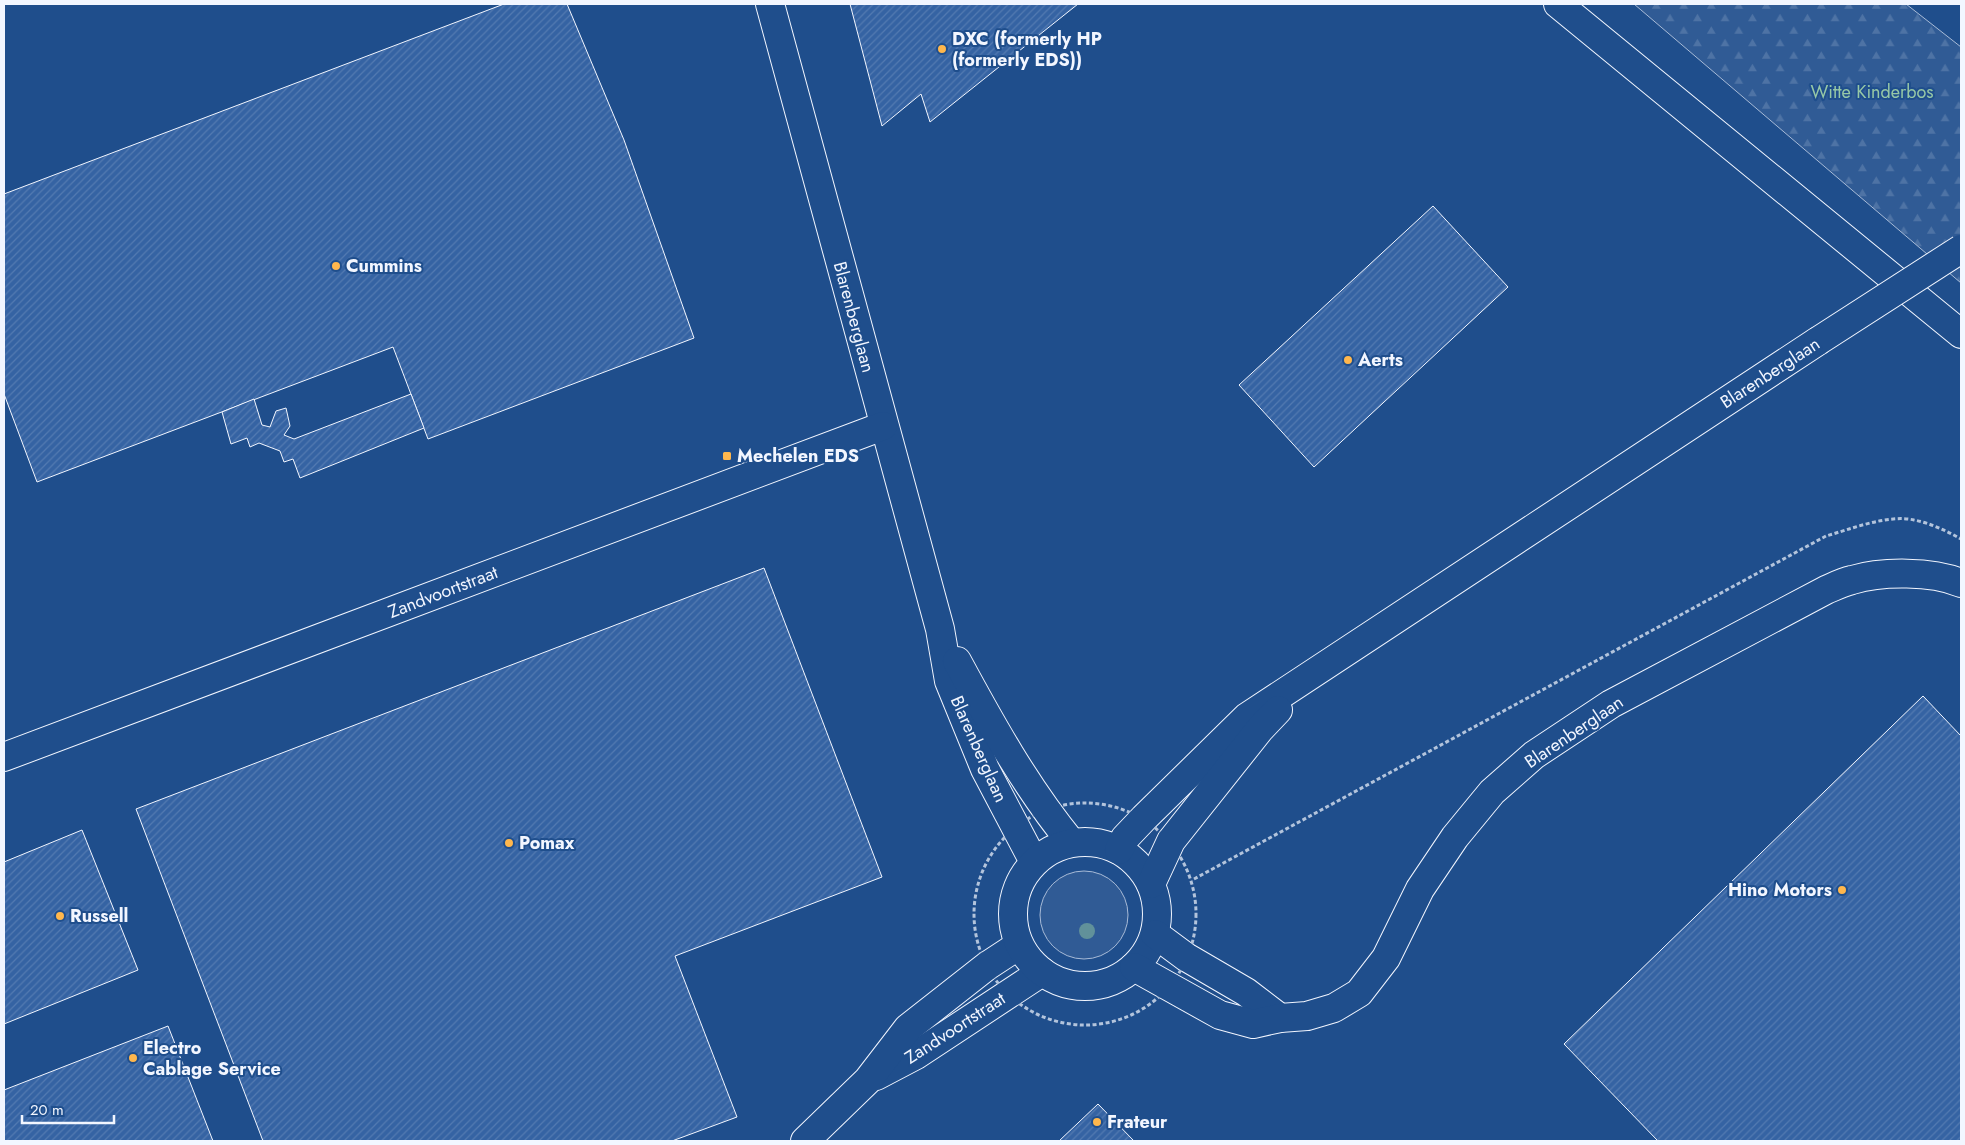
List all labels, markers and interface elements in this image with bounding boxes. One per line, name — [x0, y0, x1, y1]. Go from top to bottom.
place label: DXC (formerly HP (formerly EDS)) — [952, 26, 1102, 73]
marker: DXC (formerly HP (formerly EDS)) — [936, 43, 948, 55]
park label: Witte Kinderbos — [1810, 79, 1934, 105]
place label: Cummins — [346, 253, 422, 279]
street label: Blarenberglaan — [827, 259, 881, 375]
marker: Cummins — [330, 260, 342, 272]
street label: Blarenberglaan — [1715, 331, 1825, 415]
place label: Aerts — [1357, 347, 1403, 373]
marker: Aerts — [1342, 354, 1354, 366]
place label: Mechelen EDS — [737, 443, 859, 469]
marker: Mechelen EDS — [721, 450, 733, 462]
street label: Zandvoortstraat — [384, 559, 502, 625]
street label: Blarenberglaan — [1519, 689, 1629, 775]
street label: Blarenberglaan — [944, 692, 1014, 806]
place label: Pomax — [519, 830, 575, 856]
marker: Pomax — [503, 837, 515, 849]
place label: Hino Motors — [1728, 877, 1832, 903]
marker: Hino Motors — [1836, 884, 1848, 896]
place label: Russell — [70, 903, 128, 929]
marker: Russell — [54, 910, 66, 922]
street label: Zandvoortstraat — [900, 985, 1011, 1070]
place label: Electro Cablage Service — [143, 1035, 281, 1082]
marker: Electro Cablage Service — [127, 1052, 139, 1064]
scale bar — [22, 1092, 115, 1124]
text: 20 m — [30, 1099, 64, 1121]
place label: Frateur — [1107, 1109, 1168, 1135]
marker: Frateur — [1091, 1116, 1103, 1128]

